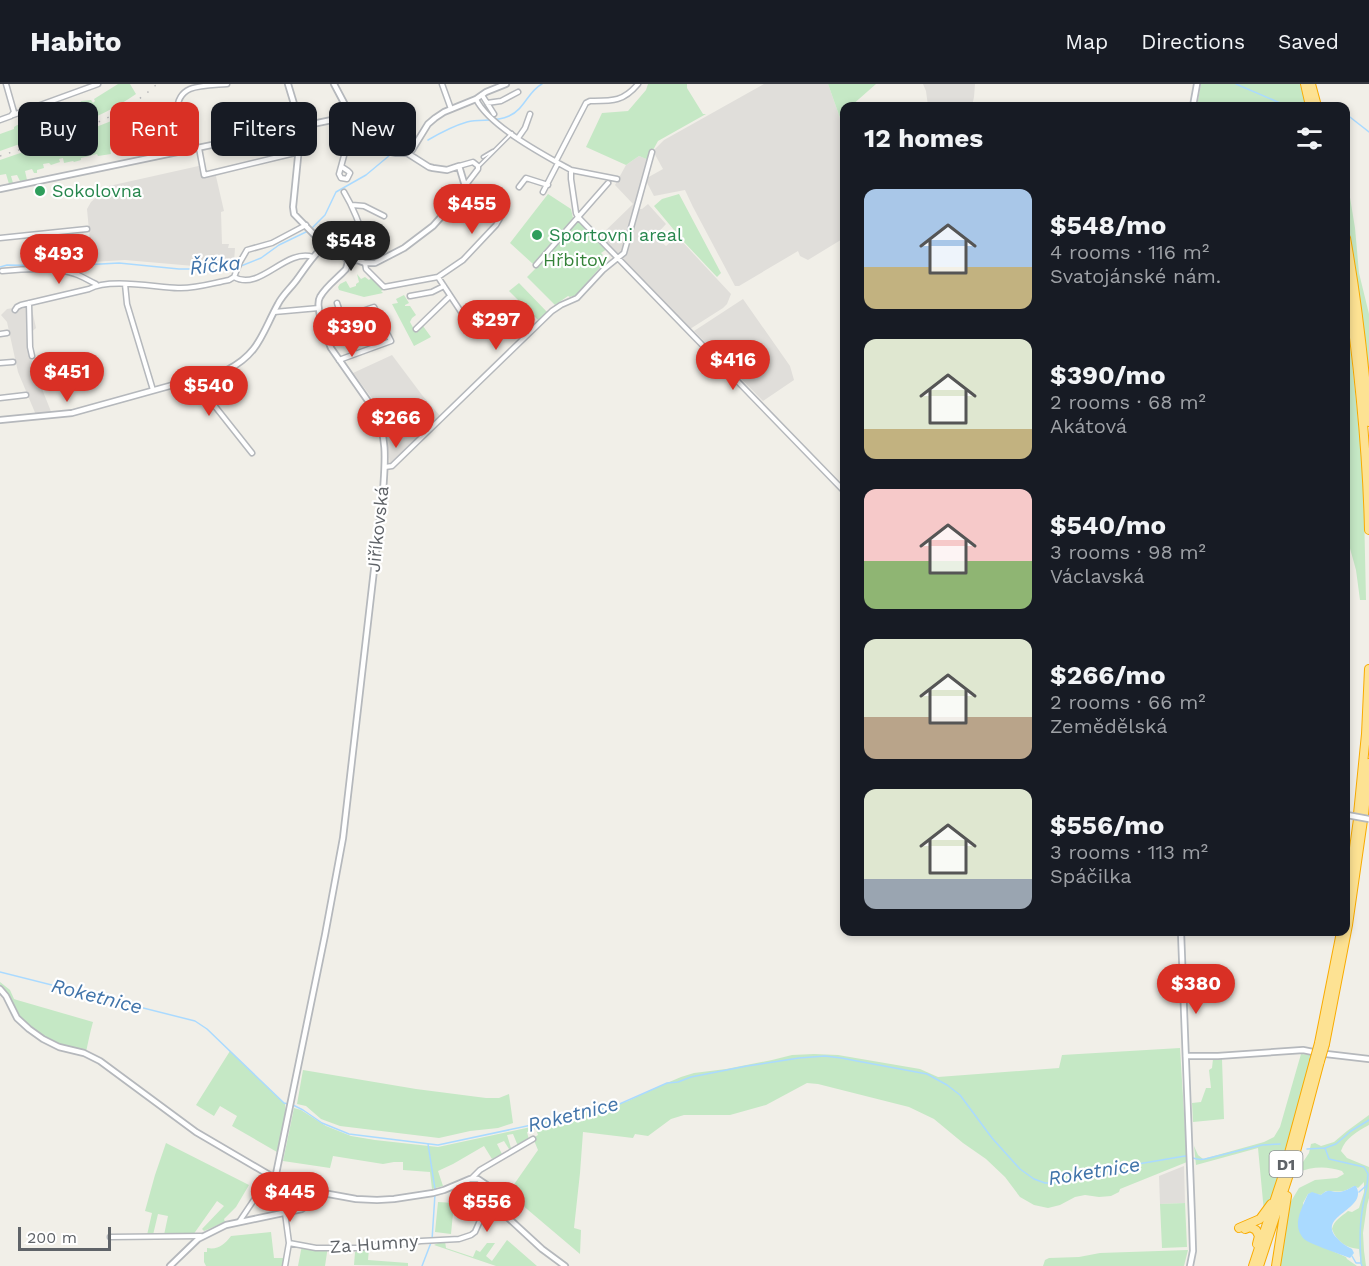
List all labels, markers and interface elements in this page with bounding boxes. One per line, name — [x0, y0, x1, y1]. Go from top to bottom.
text: Habito — [30, 25, 122, 58]
text: Map — [1065, 29, 1108, 54]
text: Directions — [1141, 29, 1245, 54]
text: Saved — [1278, 29, 1339, 54]
chip: Buy — [18, 102, 98, 156]
chip: Rent — [110, 102, 199, 156]
chip: Filters — [211, 102, 317, 156]
chip: New — [329, 102, 416, 156]
icon: filters — [1293, 122, 1326, 155]
text: 12 homes — [864, 123, 983, 153]
place label: Sokolovna — [52, 180, 142, 201]
marker: Sokolovna — [33, 184, 47, 198]
pin: $455 — [436, 184, 508, 235]
text: $455 — [447, 191, 497, 215]
text: $548/mo — [1050, 210, 1166, 240]
icon: home — [912, 213, 984, 285]
pin: $548 — [315, 221, 387, 272]
place label: Sportovni areal — [549, 224, 683, 245]
text: $548 — [326, 228, 376, 252]
marker: Sportovni areal — [530, 228, 544, 242]
pin: $493 — [23, 234, 95, 285]
text: 4 rooms · 116 m² — [1050, 240, 1209, 264]
text: $493 — [34, 241, 84, 265]
park label: Hřbitov — [543, 249, 608, 270]
water label: Říčka — [188, 250, 242, 280]
text: Svatojánské nám. — [1050, 264, 1221, 288]
pin: $297 — [460, 300, 532, 351]
pin: $390 — [316, 307, 388, 358]
text: $297 — [472, 307, 520, 331]
text: $390 — [327, 314, 377, 338]
pin: $416 — [697, 340, 769, 391]
text: $416 — [710, 347, 756, 371]
pin: $451 — [31, 352, 103, 403]
text: $451 — [44, 359, 90, 383]
text: $390/mo — [1050, 360, 1166, 390]
icon: home — [912, 363, 984, 435]
pin: $540 — [173, 366, 245, 417]
text: $540 — [184, 373, 234, 397]
text: 2 rooms · 68 m² — [1050, 390, 1206, 414]
pin: $266 — [360, 398, 432, 449]
text: $266 — [371, 405, 421, 429]
text: Akátová — [1050, 414, 1127, 438]
street label: Jiříkovská — [363, 485, 392, 573]
text: $540/mo — [1050, 510, 1166, 540]
icon: home — [912, 513, 984, 585]
text: 3 rooms · 98 m² — [1050, 540, 1206, 564]
text: Václavská — [1050, 564, 1145, 588]
text: $266/mo — [1050, 660, 1166, 690]
icon: home — [912, 663, 984, 735]
text: 2 rooms · 66 m² — [1050, 690, 1206, 714]
text: Zemědělská — [1050, 714, 1167, 738]
text: $556/mo — [1050, 810, 1164, 840]
icon: home — [912, 813, 984, 885]
text: 3 rooms · 113 m² — [1050, 840, 1208, 864]
text: Spáčilka — [1050, 864, 1132, 888]
pin: $380 — [1160, 964, 1232, 1015]
text: $380 — [1171, 971, 1221, 995]
water label: Roketnice — [49, 973, 145, 1019]
water label: Roketnice — [525, 1091, 621, 1137]
road number: D1 — [1270, 1151, 1302, 1177]
water label: Roketnice — [1046, 1152, 1142, 1190]
pin: $445 — [254, 1172, 326, 1223]
text: $445 — [265, 1179, 315, 1203]
pin: $556 — [451, 1182, 523, 1233]
text: $556 — [463, 1189, 511, 1213]
scale bar — [18, 1224, 111, 1252]
text: 200 m — [27, 1228, 77, 1247]
street label: Za Humny — [329, 1230, 420, 1257]

